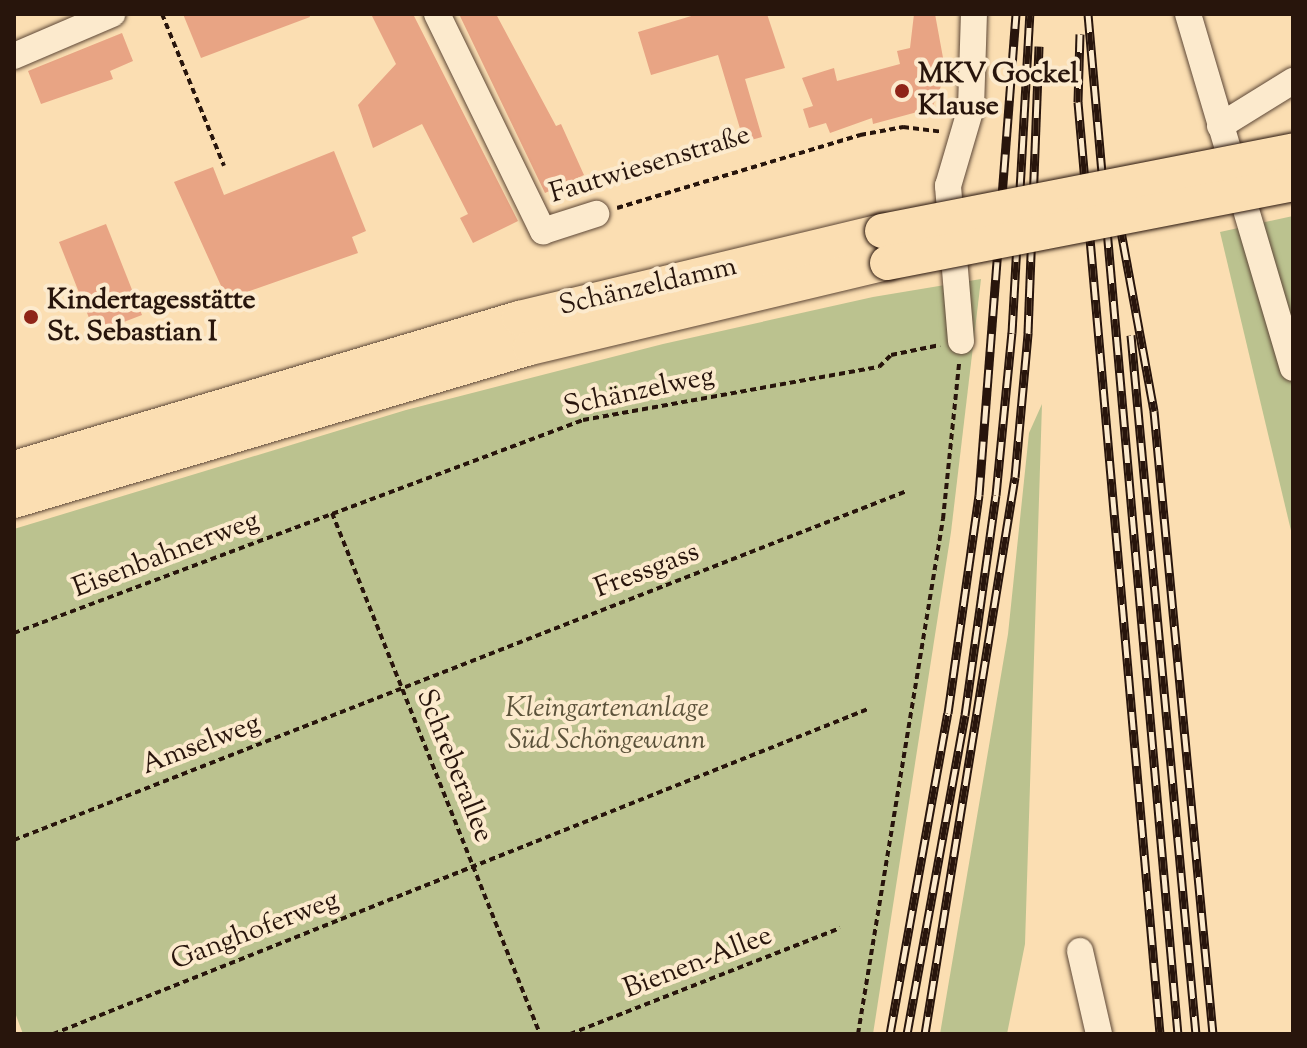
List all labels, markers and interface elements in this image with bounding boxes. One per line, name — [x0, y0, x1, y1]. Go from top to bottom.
place label: MKV Gockel Klause — [918, 58, 1078, 124]
marker: MKV Gockel Klause — [893, 82, 911, 100]
street label: Fautwiesenstraße — [546, 119, 754, 211]
street label: Schänzeldamm — [556, 250, 740, 324]
place label: Kindertagesstätte St. Sebastian I — [47, 284, 256, 350]
marker: Kindertagesstätte St. Sebastian I — [22, 308, 40, 326]
street label: Schänzelweg — [561, 360, 717, 424]
street label: Eisenbahnerweg — [68, 504, 264, 606]
street label: Fressgass — [590, 536, 704, 606]
street label: Schreberallee — [408, 685, 500, 847]
park label: Kleingartenanlage Süd Schöngewann — [505, 692, 709, 758]
street label: Amselweg — [137, 707, 265, 783]
street label: Ganghoferweg — [166, 884, 344, 978]
street label: Bienen-Allee — [619, 919, 777, 1007]

